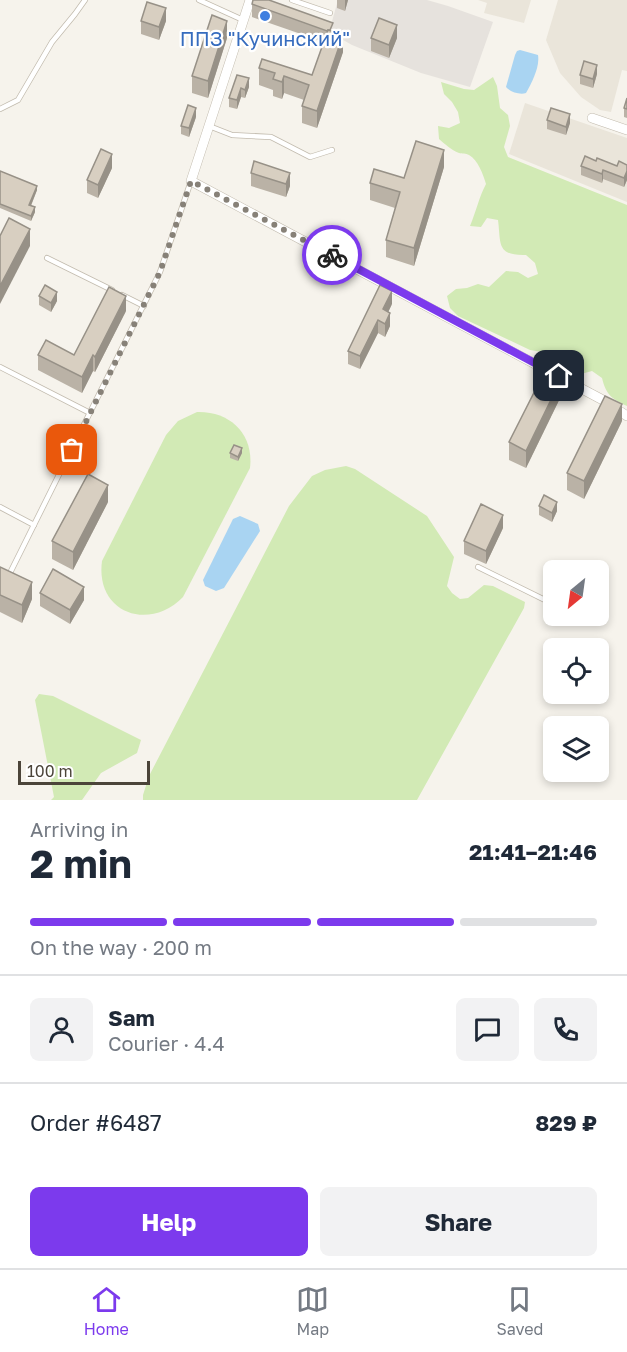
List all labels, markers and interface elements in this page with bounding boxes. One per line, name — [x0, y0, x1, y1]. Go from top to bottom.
marker: ППЗ "Кучинский" — [258, 9, 272, 23]
place label: ППЗ "Кучинский" — [180, 26, 350, 50]
courier — [302, 225, 362, 285]
icon: bike — [316, 239, 349, 272]
pin — [533, 350, 584, 401]
icon: home — [542, 359, 575, 392]
pin — [46, 424, 97, 475]
icon: bag — [55, 433, 88, 466]
north arrow — [543, 560, 609, 626]
map controls — [543, 560, 609, 782]
button: locate — [543, 638, 609, 704]
button: layers — [543, 716, 609, 782]
scale bar — [18, 758, 150, 786]
text: 100 m — [27, 761, 73, 781]
text: Arriving in — [30, 817, 128, 841]
text: 21:41–21:46 — [469, 838, 597, 865]
text: 2 min — [30, 840, 132, 887]
text: On the way · 200 m — [30, 935, 212, 959]
button: person — [30, 998, 93, 1061]
button: chat — [456, 998, 519, 1061]
button: phone — [534, 998, 597, 1061]
text: Sam — [108, 1004, 155, 1031]
text: Courier · 4.4 — [108, 1031, 225, 1055]
text: Order #6487 — [30, 1109, 162, 1136]
text: 829 ₽ — [535, 1109, 597, 1136]
button: Help — [30, 1187, 308, 1256]
button: Share — [320, 1187, 597, 1256]
tab: Home — [84, 1283, 129, 1339]
tab: Map — [296, 1283, 329, 1339]
tab: Saved — [497, 1283, 543, 1339]

